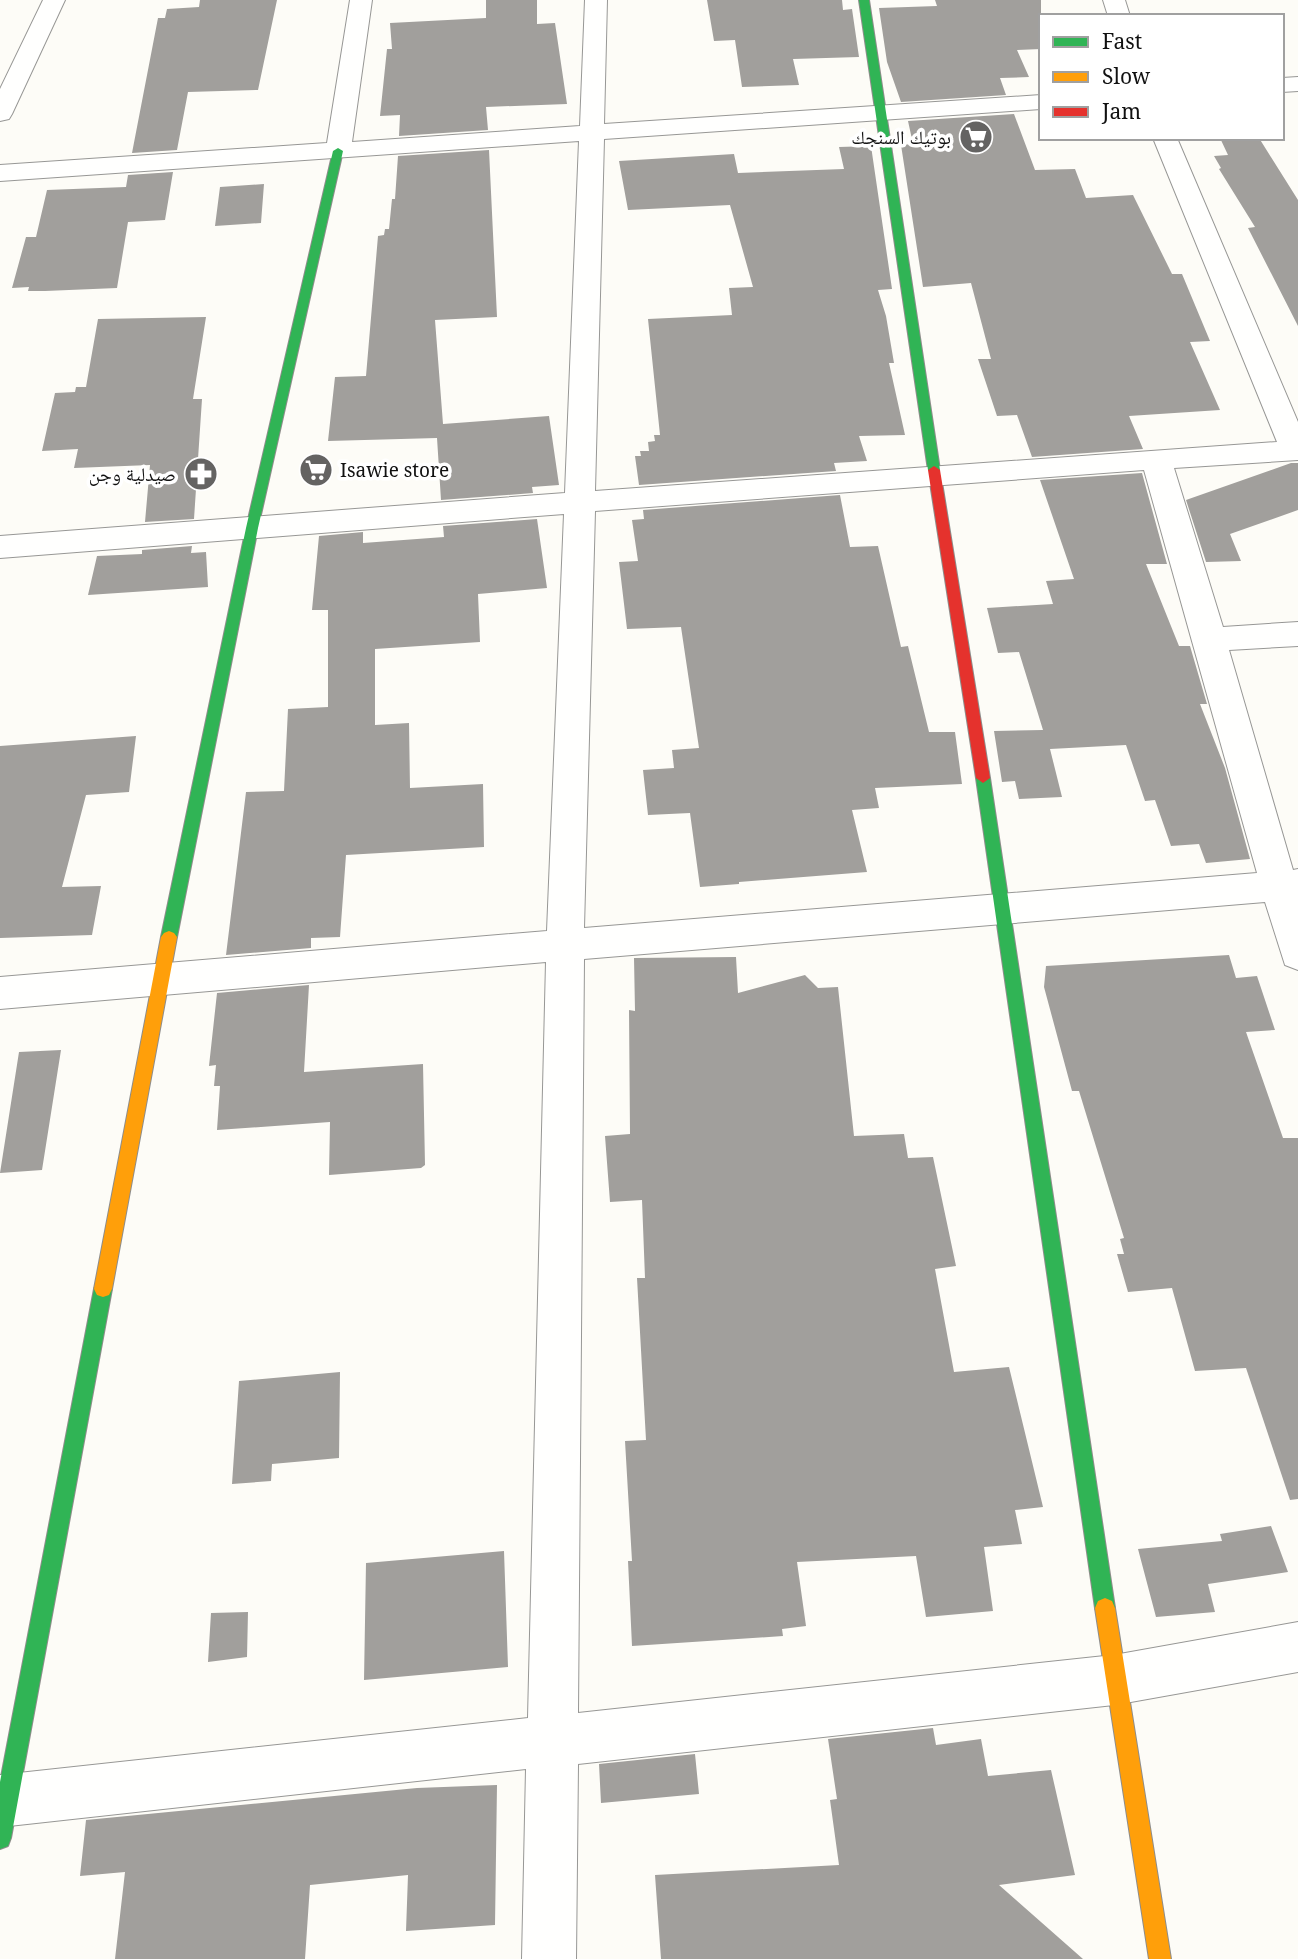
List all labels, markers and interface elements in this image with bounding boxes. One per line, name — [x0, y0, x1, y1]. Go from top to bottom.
legend — [1039, 14, 1284, 140]
text: Fast — [1102, 27, 1142, 55]
text: Slow — [1102, 62, 1151, 90]
text: Jam — [1101, 97, 1141, 125]
supermarket icon: بوتيك السنجك — [957, 118, 995, 156]
place label: بوتيك السنجك — [851, 124, 951, 150]
supermarket icon: Isawie store — [297, 451, 335, 489]
pharmacy icon: صيدلية وجن — [182, 455, 220, 493]
place label: Isawie store — [340, 457, 449, 483]
place label: صيدلية وجن — [89, 461, 176, 487]

